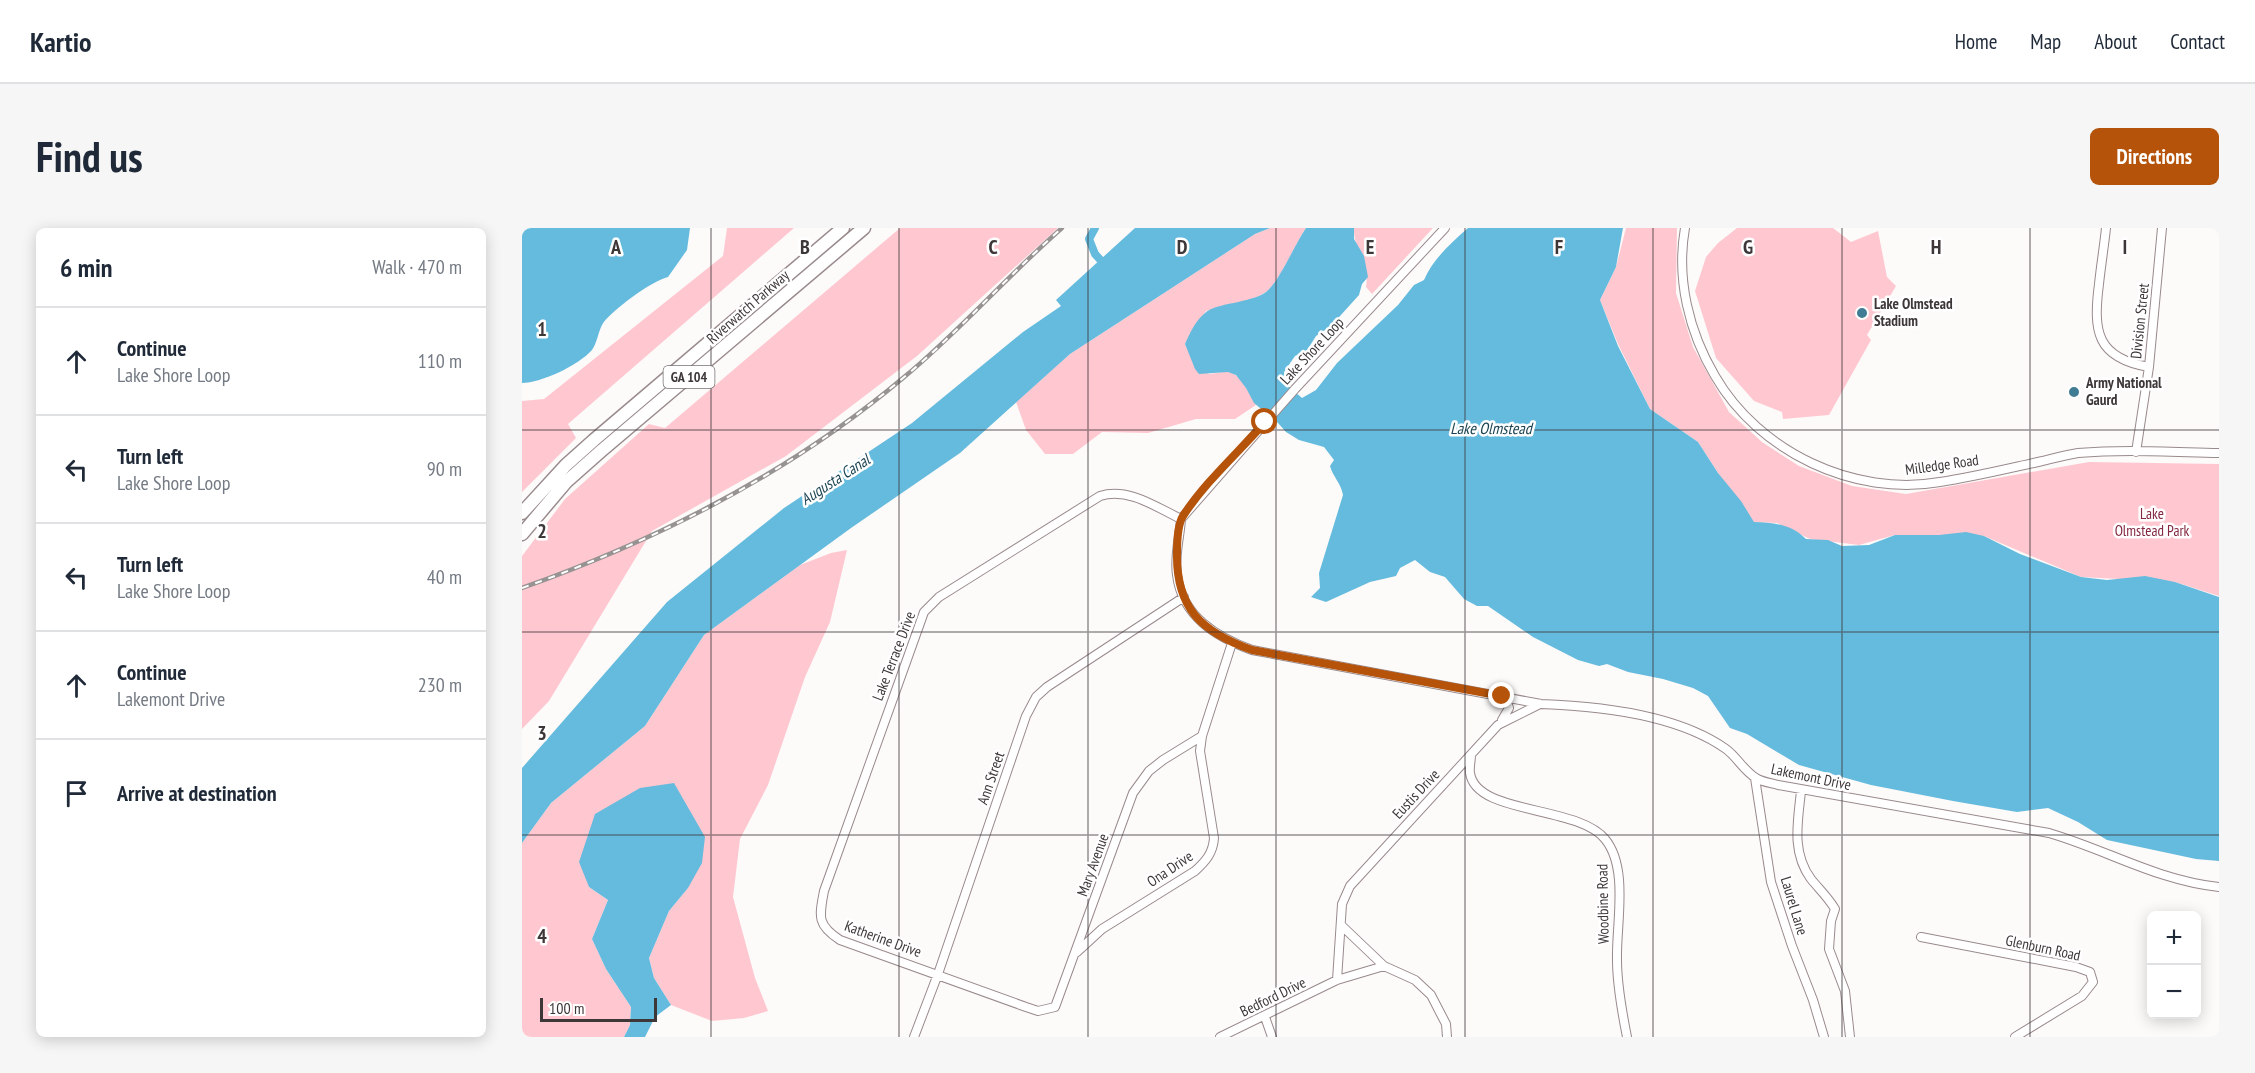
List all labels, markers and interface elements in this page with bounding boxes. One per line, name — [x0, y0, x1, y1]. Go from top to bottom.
text: Kartio — [30, 23, 92, 60]
text: Home — [1955, 28, 1997, 55]
text: Map — [2030, 28, 2061, 55]
text: About — [2094, 28, 2137, 55]
text: Contact — [2170, 28, 2225, 55]
button: Directions — [2090, 128, 2219, 185]
text: Find us — [36, 129, 143, 184]
text: A — [610, 234, 622, 260]
text: B — [800, 234, 810, 260]
text: C — [988, 234, 998, 260]
text: D — [1177, 234, 1188, 260]
text: E — [1366, 234, 1374, 260]
text: F — [1555, 234, 1563, 260]
text: G — [1743, 234, 1753, 260]
text: H — [1931, 234, 1941, 260]
text: I — [2123, 234, 2127, 260]
text: 6 min — [60, 251, 113, 284]
text: Walk · 470 m — [372, 254, 462, 280]
street label: Riverwatch Parkway — [702, 265, 793, 348]
street label: Division Street — [2126, 282, 2153, 360]
place label: Lake Olmstead Stadium — [1874, 294, 1953, 330]
marker: Lake Olmstead Stadium — [1855, 306, 1869, 320]
street label: Lake Shore Loop — [1276, 313, 1348, 388]
text: 1 — [537, 316, 547, 342]
text: Continue — [117, 334, 187, 362]
icon: ahead — [60, 345, 93, 378]
text: 110 m — [418, 348, 462, 374]
text: Lake Shore Loop — [117, 362, 230, 388]
road number: GA 104 — [664, 366, 714, 388]
place label: Army National Gaurd — [2085, 373, 2162, 409]
marker: Army National Gaurd — [2067, 385, 2081, 399]
route start — [1251, 408, 1277, 434]
water label: Lake Olmstead — [1450, 418, 1534, 438]
text: Turn left — [117, 442, 183, 470]
water label: Augusta Canal — [797, 449, 874, 509]
street label: Milledge Road — [1904, 450, 1980, 479]
icon: left — [60, 453, 93, 486]
text: 90 m — [427, 456, 462, 482]
text: Lake Shore Loop — [117, 470, 230, 496]
park label: Lake Olmstead Park — [2115, 504, 2190, 540]
text: 2 — [537, 518, 547, 544]
text: Turn left — [117, 550, 183, 578]
icon: left — [60, 561, 93, 594]
text: 40 m — [427, 564, 462, 590]
text: Lake Shore Loop — [117, 578, 230, 604]
street label: Lake Terrace Drive — [868, 609, 919, 703]
text: Continue — [117, 658, 187, 686]
icon: ahead — [60, 669, 93, 702]
text: 230 m — [418, 672, 462, 698]
route end — [1488, 682, 1514, 708]
text: Lakemont Drive — [117, 686, 225, 712]
text: 3 — [537, 720, 547, 746]
street label: Ann Street — [973, 749, 1008, 807]
street label: Lakemont Drive — [1769, 759, 1853, 794]
street label: Eustis Drive — [1388, 765, 1443, 822]
icon: arrive — [60, 777, 93, 810]
text: Arrive at destination — [117, 779, 277, 807]
street label: Mary Avenue — [1072, 831, 1113, 899]
street label: Ona Drive — [1143, 846, 1196, 891]
street label: Woodbine Road — [1592, 864, 1613, 944]
street label: Laurel Lane — [1777, 874, 1812, 937]
map controls — [2147, 911, 2201, 1019]
button: + — [2147, 911, 2201, 965]
street label: Katherine Drive — [842, 916, 924, 961]
text: 4 — [537, 923, 547, 949]
street label: Glenburn Road — [2004, 930, 2082, 965]
button: − — [2147, 965, 2201, 1019]
street label: Bedford Drive — [1237, 972, 1309, 1021]
scale bar — [540, 995, 657, 1022]
text: 100 m — [549, 998, 584, 1018]

